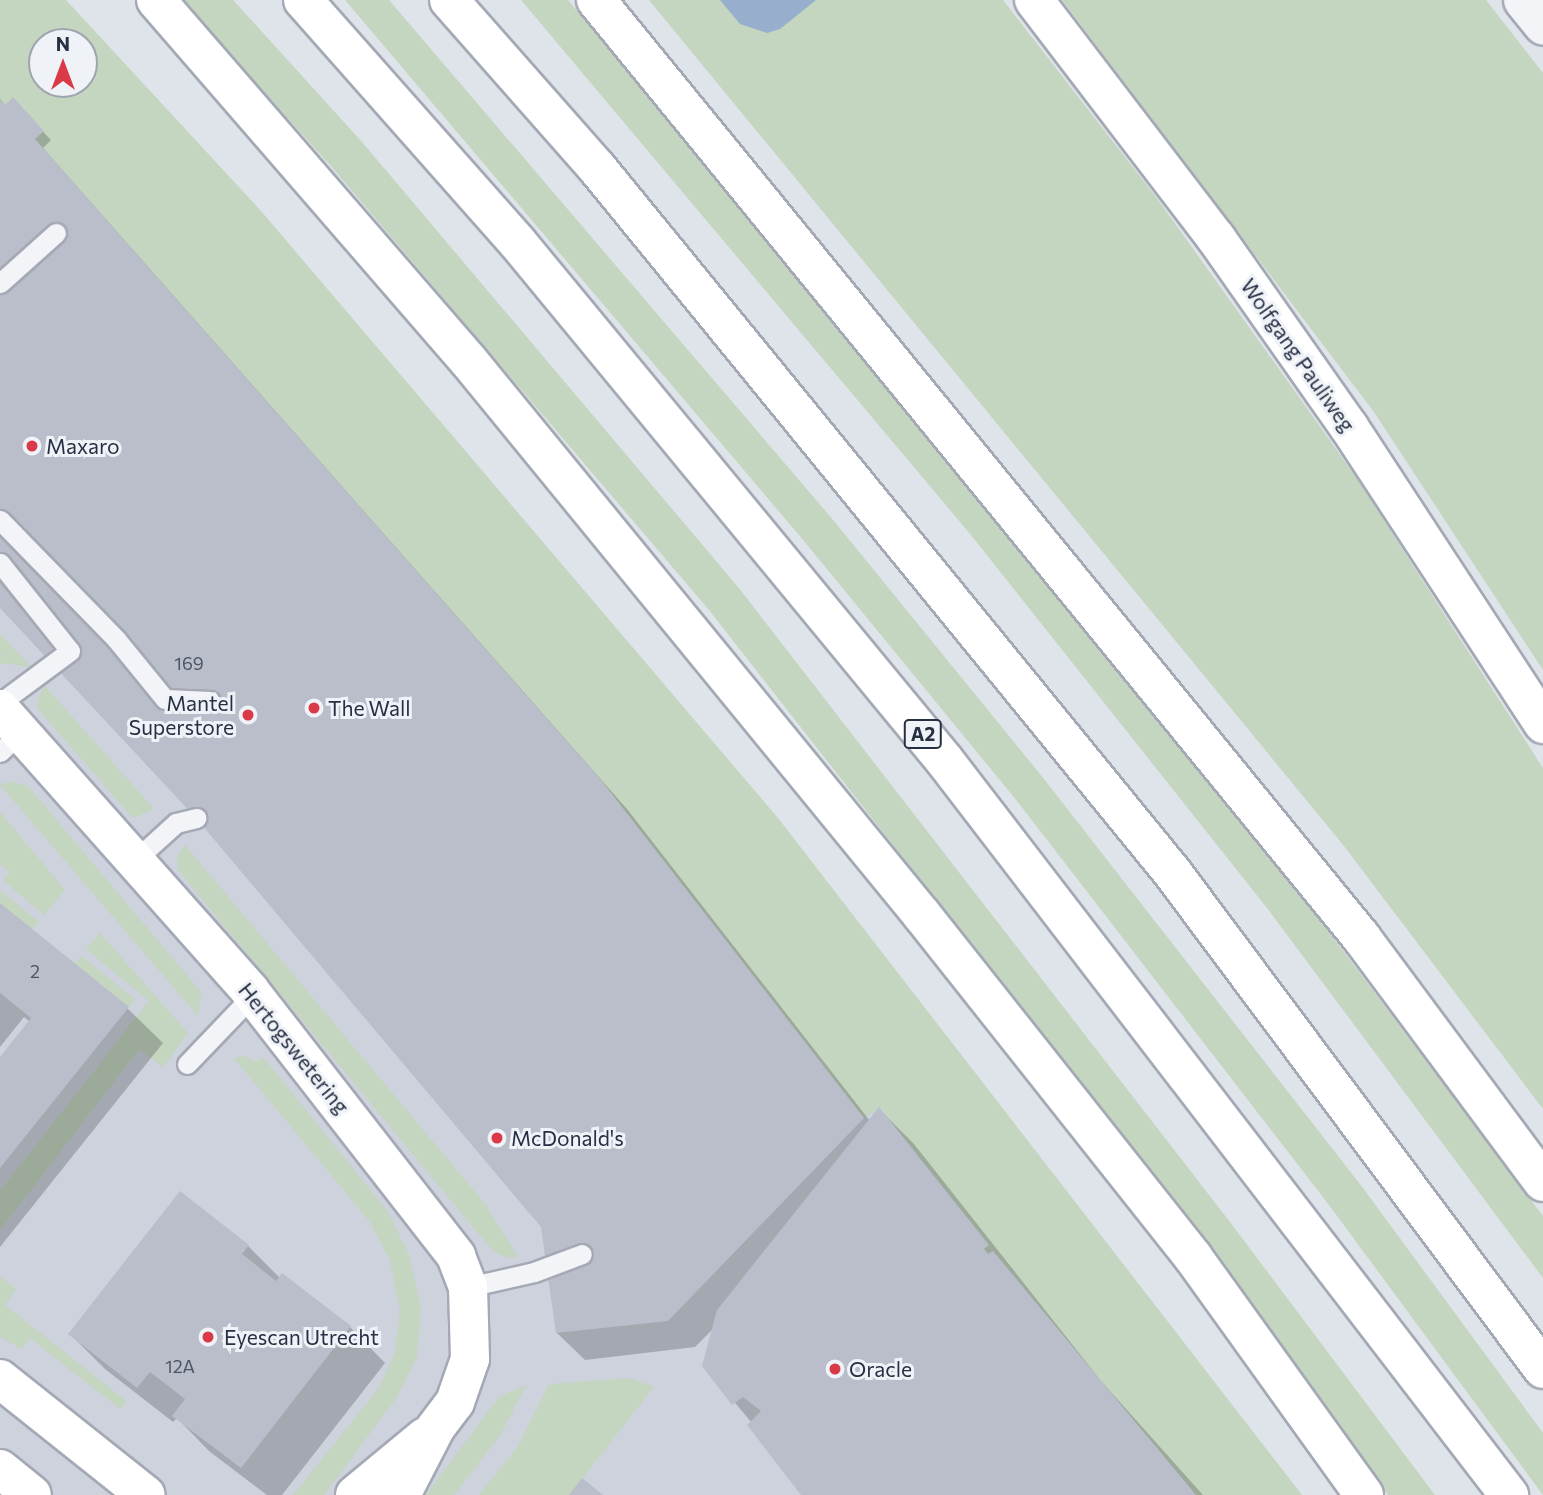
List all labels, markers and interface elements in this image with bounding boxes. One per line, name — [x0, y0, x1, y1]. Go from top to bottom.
north arrow — [28, 28, 98, 98]
text: N — [56, 32, 70, 55]
street label: Wolfgang Pauliweg — [1236, 274, 1360, 436]
place label: Maxaro — [46, 433, 120, 459]
marker: Maxaro — [24, 438, 40, 454]
house number: 169 — [174, 652, 204, 674]
place label: Mantel Superstore — [129, 690, 234, 740]
place label: The Wall — [328, 695, 411, 721]
marker: The Wall — [306, 700, 322, 716]
marker: Mantel Superstore — [240, 707, 256, 723]
road number: A2 — [904, 719, 942, 750]
house number: 2 — [30, 960, 40, 982]
street label: Hertogswetering — [234, 977, 354, 1119]
place label: McDonald's — [511, 1125, 624, 1151]
marker: McDonald's — [489, 1130, 505, 1146]
place label: Eyescan Utrecht — [224, 1324, 379, 1350]
marker: Eyescan Utrecht — [198, 1327, 218, 1347]
house number: 12A — [165, 1355, 195, 1377]
place label: Oracle — [849, 1356, 912, 1382]
marker: Oracle — [827, 1361, 843, 1377]

